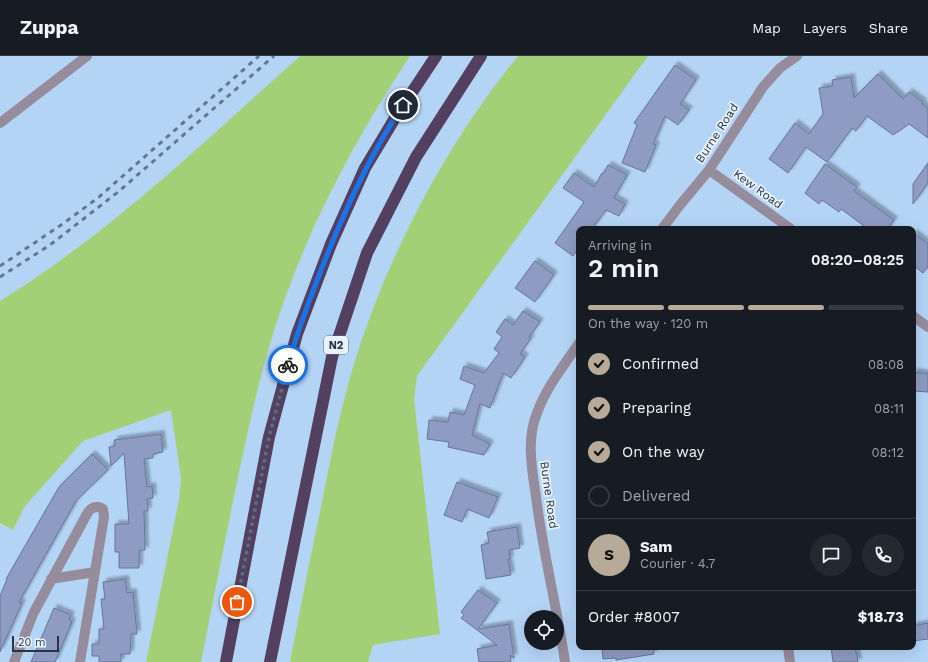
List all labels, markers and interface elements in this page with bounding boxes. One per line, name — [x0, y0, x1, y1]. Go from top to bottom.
text: Zuppa — [20, 16, 78, 39]
text: Map — [752, 20, 781, 36]
text: Layers — [803, 20, 847, 36]
text: Share — [869, 20, 908, 36]
pin — [386, 88, 420, 122]
icon: home — [392, 94, 414, 116]
street label: Burne Road — [693, 101, 741, 165]
street label: Kew Road — [731, 166, 785, 212]
text: Arriving in — [588, 238, 652, 253]
text: 08:20–08:25 — [811, 251, 904, 269]
text: 2 min — [588, 253, 659, 283]
text: On the way · 120 m — [588, 316, 708, 331]
road number: N2 — [324, 336, 348, 354]
courier — [268, 345, 308, 385]
icon: check — [588, 353, 610, 375]
icon: bike — [277, 354, 299, 376]
text: Confirmed — [622, 355, 699, 373]
text: 08:08 — [868, 357, 904, 372]
icon: check — [588, 397, 610, 419]
text: Preparing — [622, 399, 691, 417]
text: 08:11 — [874, 401, 904, 416]
icon: check — [588, 441, 610, 463]
text: On the way — [622, 443, 704, 461]
text: 08:12 — [871, 445, 904, 460]
street label: Burne Road — [537, 460, 561, 530]
text: Delivered — [622, 487, 690, 505]
button: chat — [810, 534, 852, 576]
button: phone — [862, 534, 904, 576]
text: Sam — [640, 538, 672, 556]
text: S — [604, 546, 614, 564]
text: Courier · 4.7 — [640, 556, 715, 571]
pin — [220, 585, 254, 619]
icon: bag — [226, 591, 248, 613]
text: Order #8007 — [588, 608, 680, 626]
text: $18.73 — [858, 608, 904, 626]
map controls — [524, 610, 564, 650]
button: locate — [524, 610, 564, 650]
scale bar — [12, 634, 59, 653]
text: 20 m — [18, 636, 46, 649]

